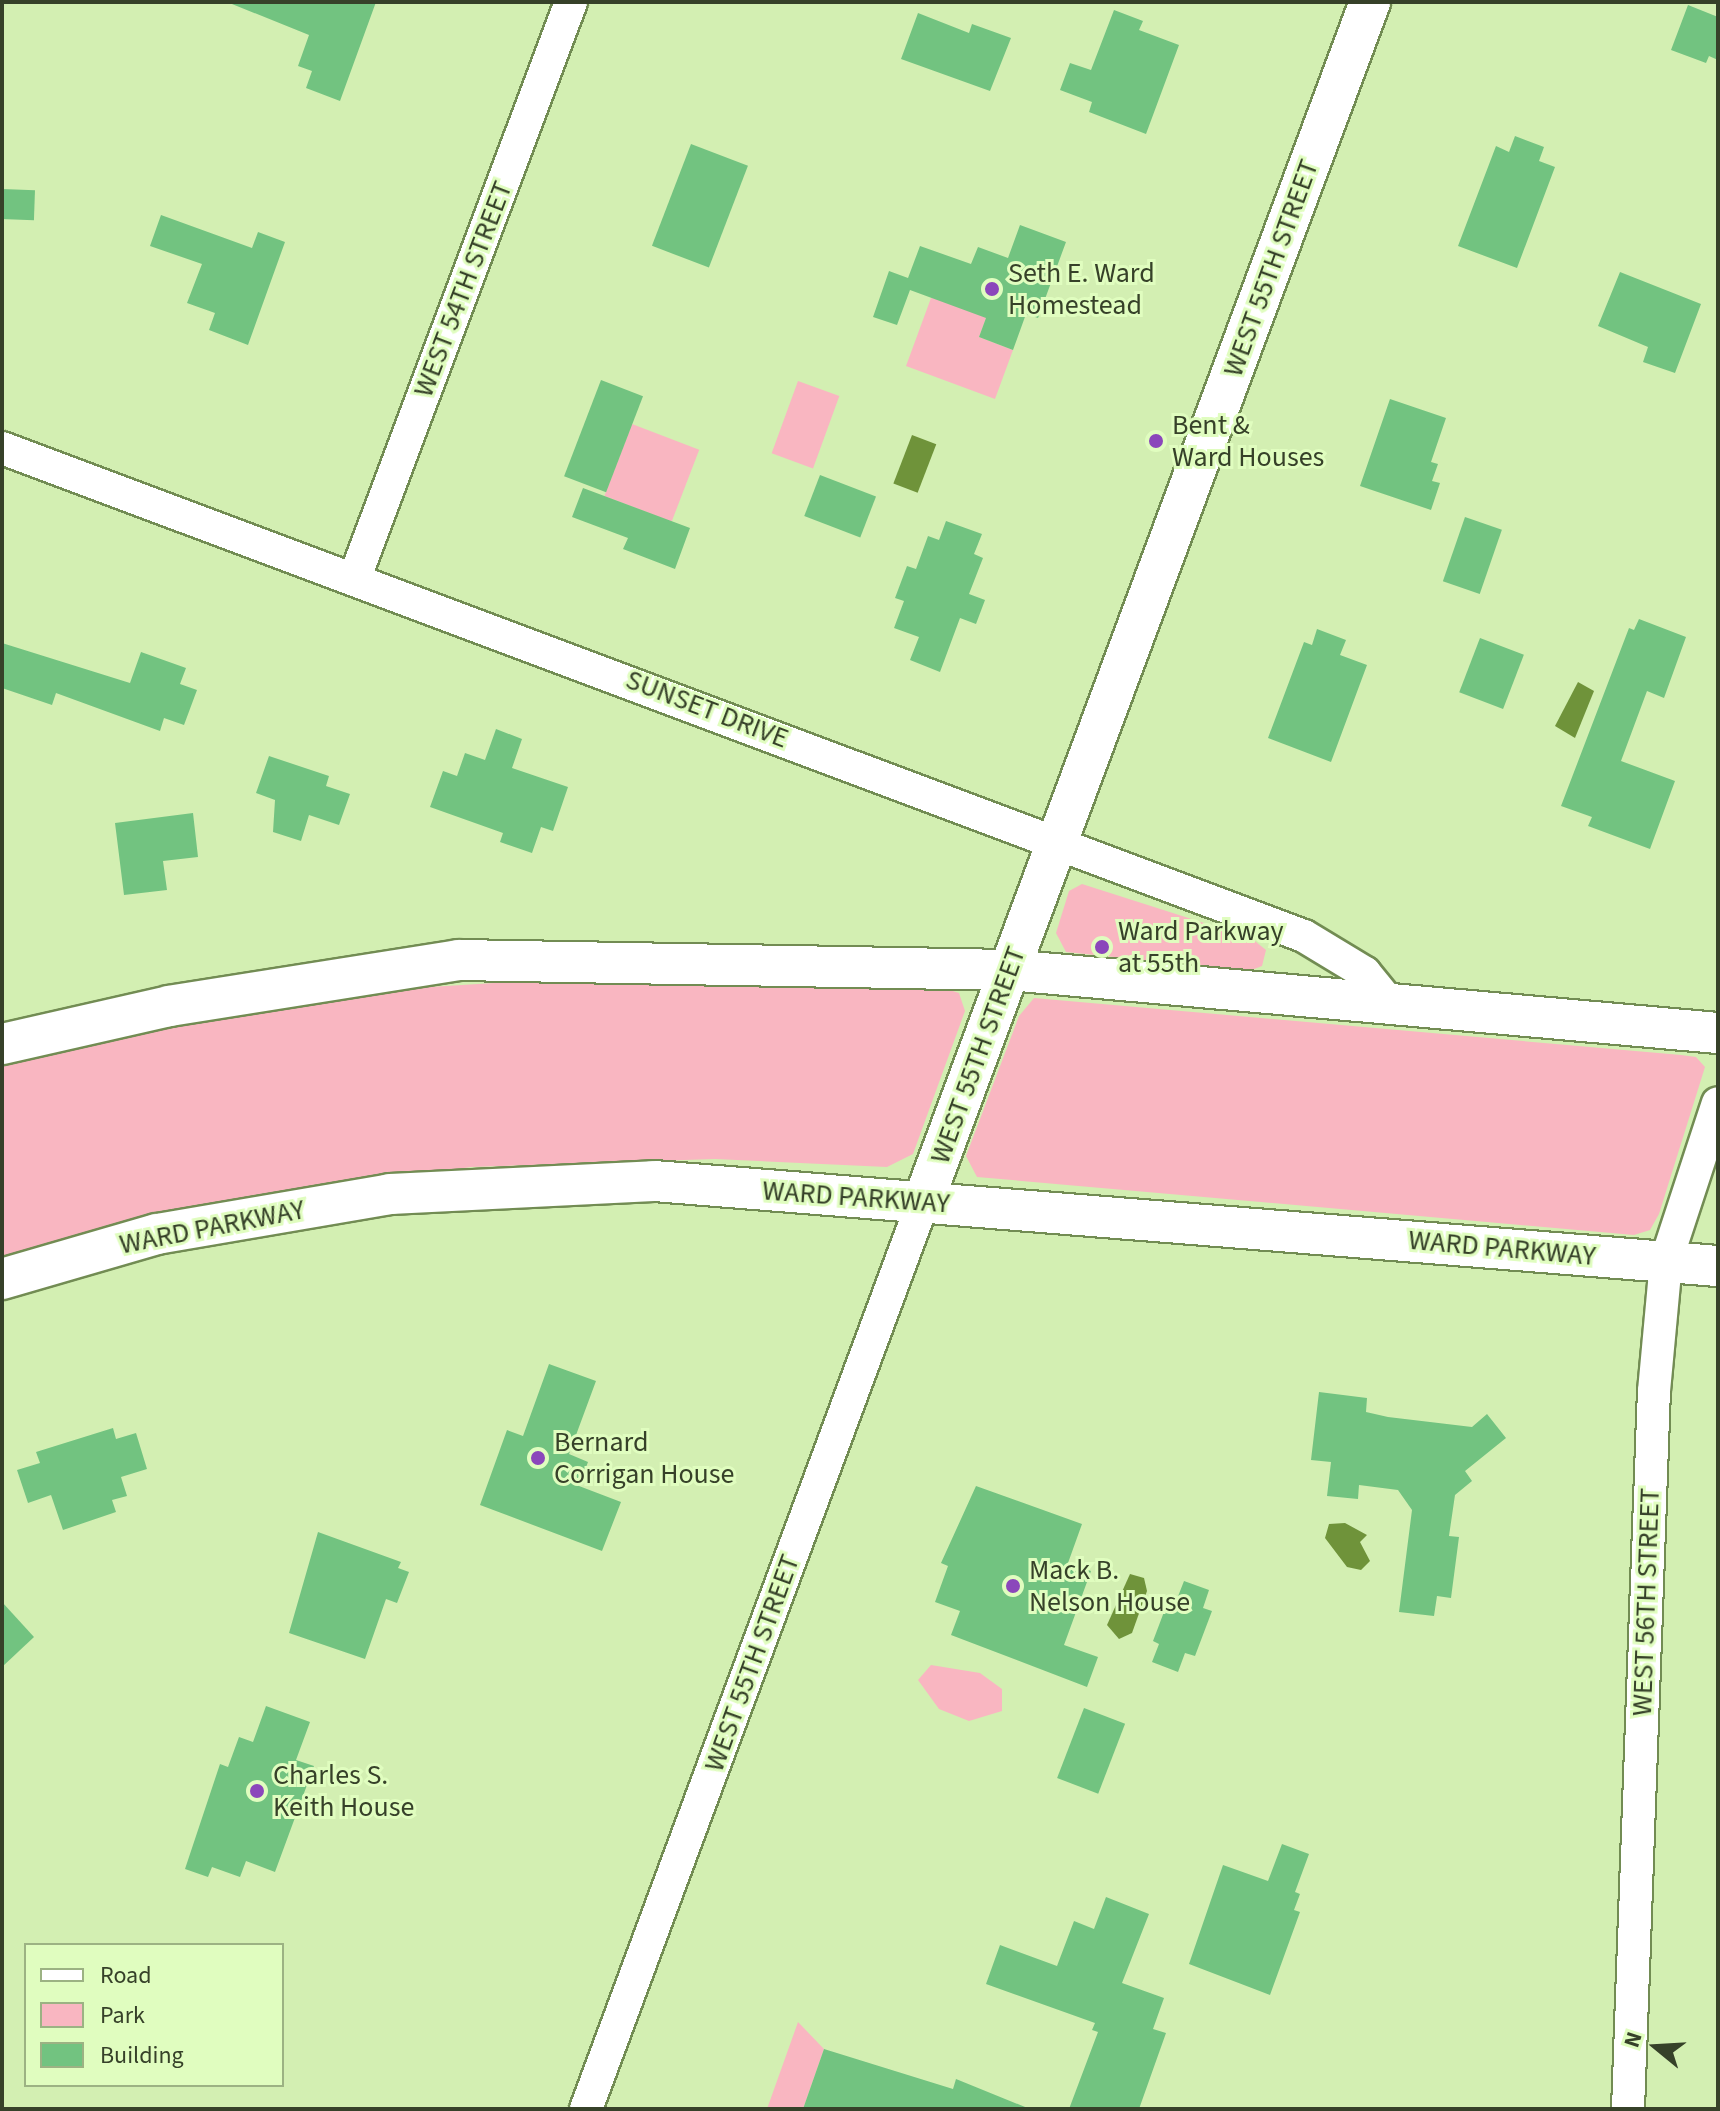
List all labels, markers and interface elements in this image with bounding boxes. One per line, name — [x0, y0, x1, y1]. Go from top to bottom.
street label: WEST 55TH STREET — [1216, 155, 1326, 381]
street label: WEST 54TH STREET — [406, 176, 520, 402]
place label: Seth E. Ward Homestead — [1008, 256, 1155, 322]
marker: Seth E. Ward Homestead — [983, 280, 1001, 298]
place label: Bent & Ward Houses — [1172, 408, 1324, 474]
marker: Bent & Ward Houses — [1147, 432, 1165, 450]
street label: SUNSET DRIVE — [621, 663, 793, 755]
place label: Ward Parkway at 55th — [1118, 914, 1284, 980]
marker: Ward Parkway at 55th — [1093, 938, 1111, 956]
street label: WEST 55TH STREET — [923, 942, 1033, 1168]
street label: WARD PARKWAY — [761, 1174, 951, 1220]
street label: WARD PARKWAY — [117, 1193, 307, 1261]
street label: WARD PARKWAY — [1407, 1223, 1597, 1273]
place label: Bernard Corrigan House — [554, 1425, 734, 1491]
marker: Bernard Corrigan House — [529, 1449, 547, 1467]
street label: WEST 56TH STREET — [1625, 1487, 1667, 1717]
street label: WEST 55TH STREET — [697, 1550, 807, 1776]
place label: Mack B. Nelson House — [1029, 1553, 1190, 1619]
marker: Mack B. Nelson House — [1004, 1577, 1022, 1595]
place label: Charles S. Keith House — [273, 1758, 414, 1824]
marker: Charles S. Keith House — [248, 1782, 266, 1800]
legend — [24, 1943, 284, 2087]
text: Road — [100, 1958, 152, 1993]
text: Park — [100, 1998, 145, 2033]
north arrow — [1616, 2007, 1696, 2087]
text: N — [1616, 2028, 1651, 2051]
text: Building — [100, 2038, 184, 2073]

